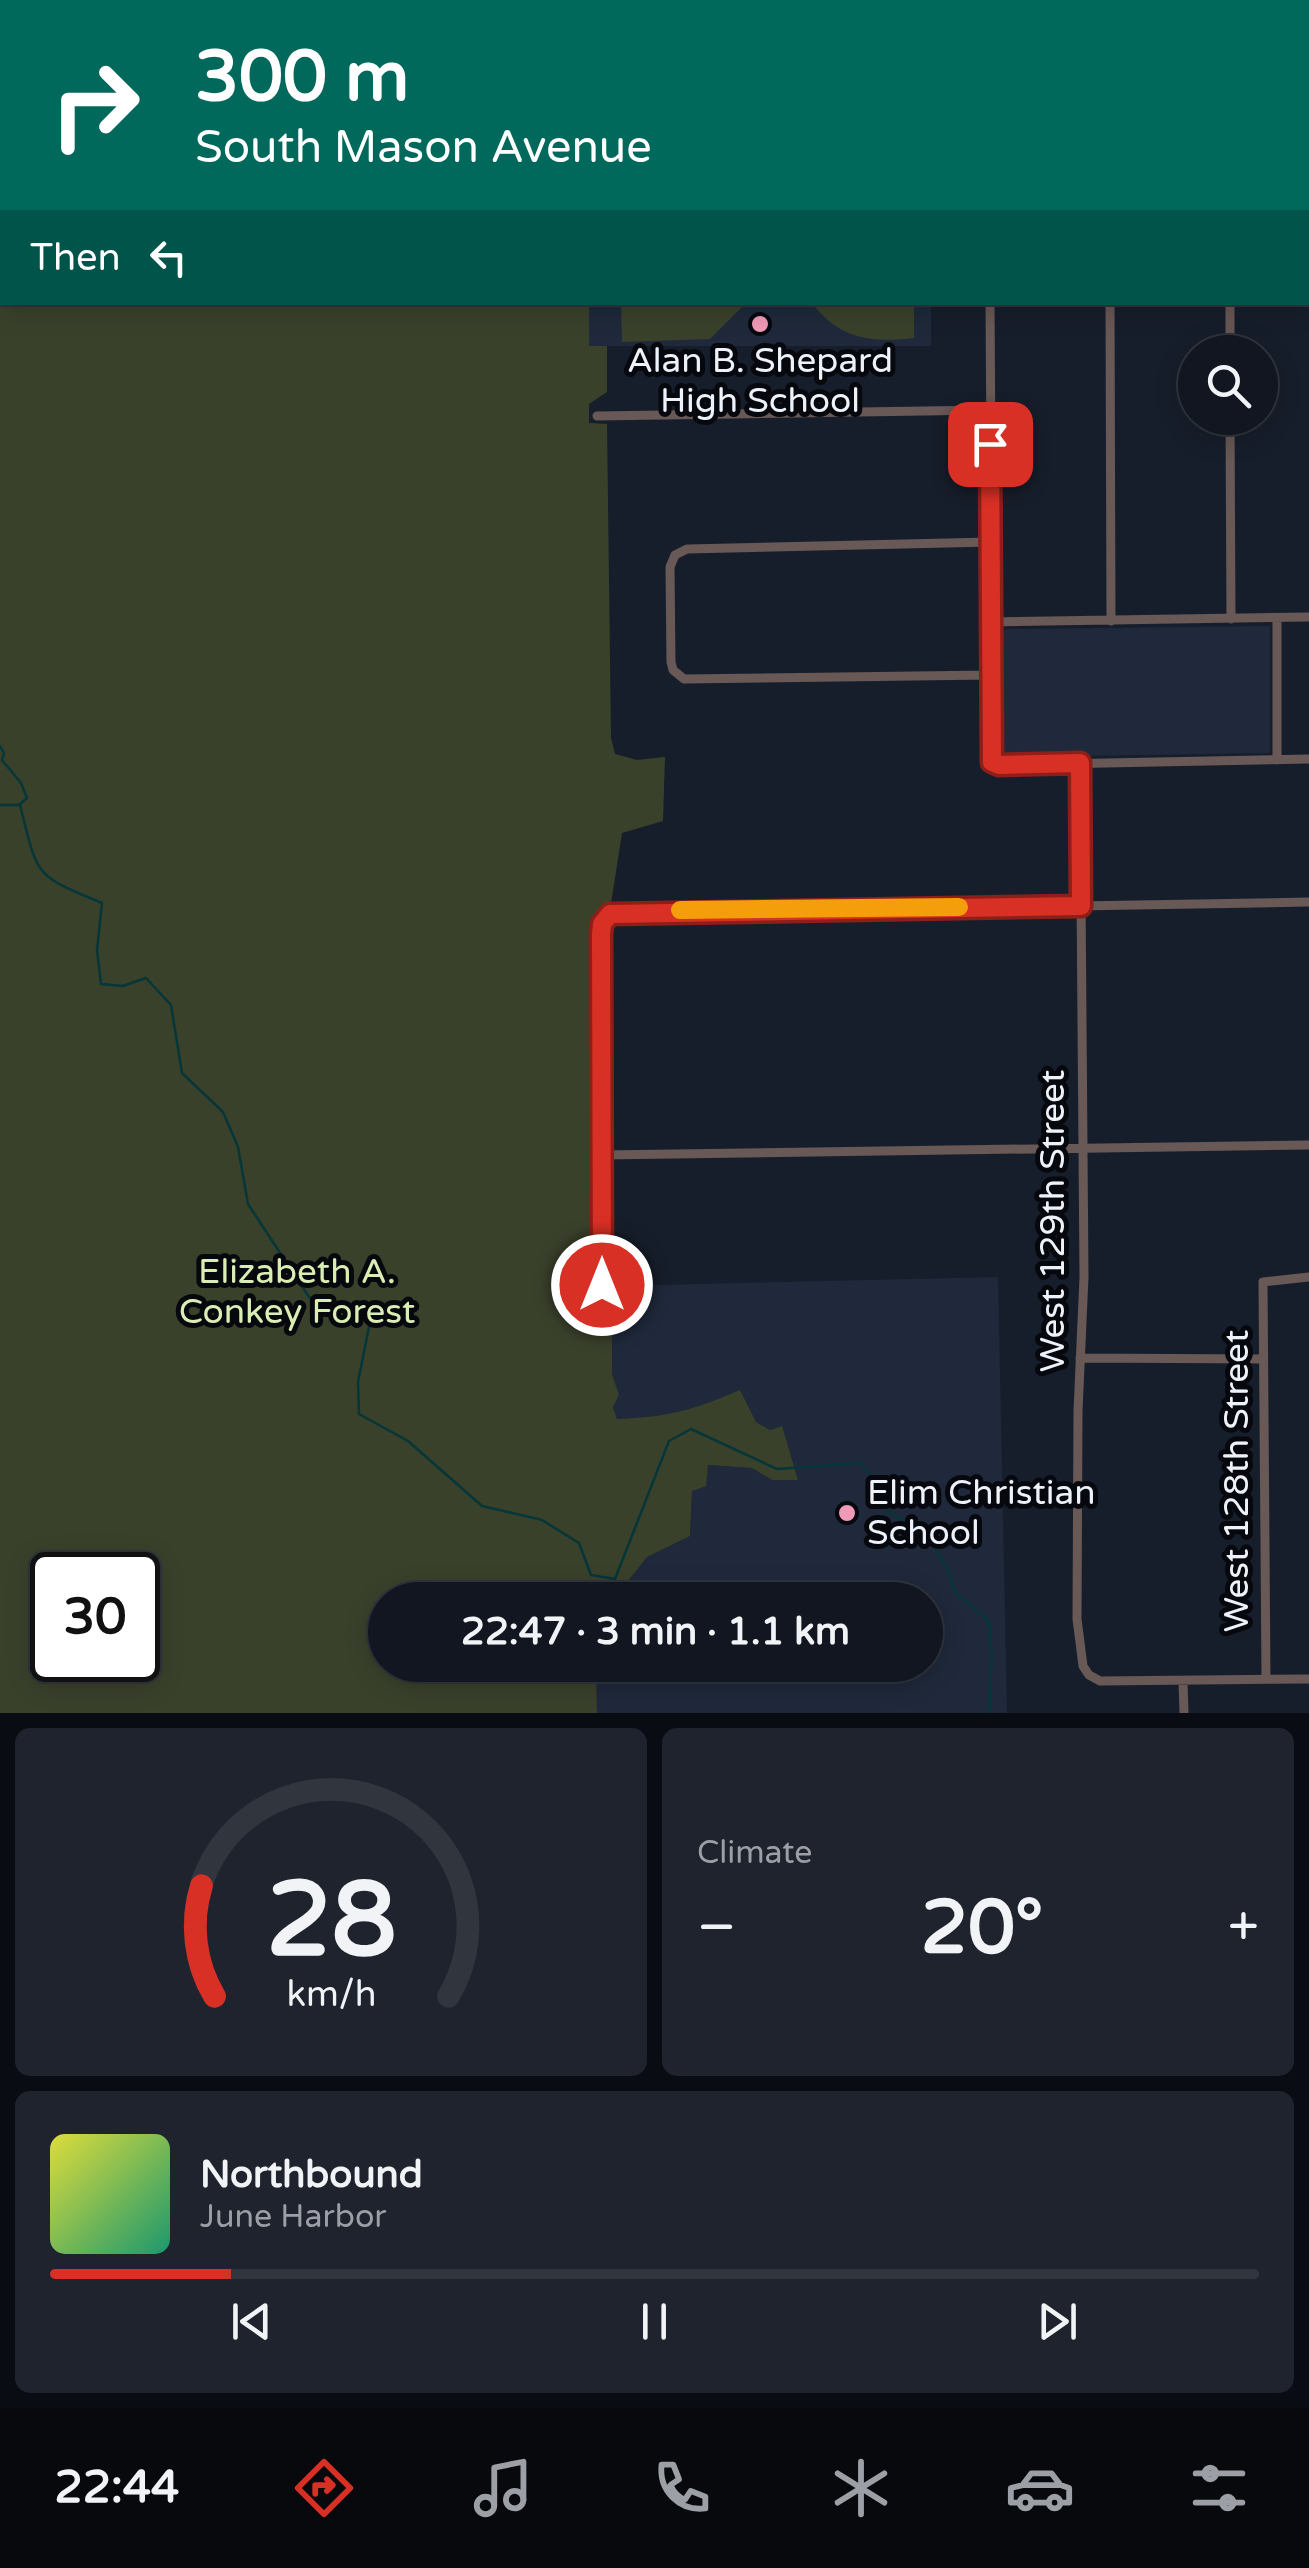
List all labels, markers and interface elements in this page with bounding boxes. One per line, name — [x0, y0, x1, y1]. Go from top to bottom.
text: 300 m — [195, 36, 409, 120]
icon: right — [30, 40, 160, 170]
text: South Mason Avenue — [195, 121, 652, 175]
icon: left — [141, 230, 196, 285]
text: Then — [30, 235, 121, 281]
marker: Alan B. Shepard High School — [749, 313, 771, 335]
map controls — [1178, 335, 1278, 435]
button: search — [1178, 335, 1278, 435]
place label: Alan B. Shepard High School — [627, 340, 893, 422]
pin — [948, 402, 1033, 487]
icon: arrive — [963, 417, 1018, 472]
street label: West 129th Street — [1032, 1070, 1074, 1372]
position arrow — [550, 1233, 654, 1337]
park label: Elizabeth A. Conkey Forest — [179, 1251, 415, 1333]
street label: West 128th Street — [1216, 1330, 1258, 1632]
place label: Elim Christian School — [867, 1472, 1095, 1554]
marker: Elim Christian School — [836, 1502, 858, 1524]
speed limit sign: 30 — [30, 1552, 160, 1682]
text: 22:47 · 3 min · 1.1 km — [461, 1609, 850, 1655]
text: Climate — [697, 1834, 812, 1872]
text: 28 — [266, 1859, 396, 1984]
text: 20° — [921, 1883, 1043, 1973]
text: − — [697, 1895, 736, 1961]
text: + — [1228, 1895, 1259, 1961]
text: km/h — [286, 1973, 376, 2016]
text: Northbound — [200, 2152, 423, 2198]
text: June Harbor — [200, 2198, 387, 2236]
icon: previous — [224, 2294, 279, 2349]
icon: pause — [627, 2294, 682, 2349]
icon: next — [1030, 2294, 1085, 2349]
icon: directions — [289, 2453, 359, 2523]
icon: music — [468, 2453, 538, 2523]
icon: phone — [647, 2453, 717, 2523]
icon: climate — [826, 2453, 896, 2523]
icon: car — [1005, 2453, 1075, 2523]
icon: filters — [1184, 2453, 1254, 2523]
text: 22:44 — [55, 2461, 179, 2515]

